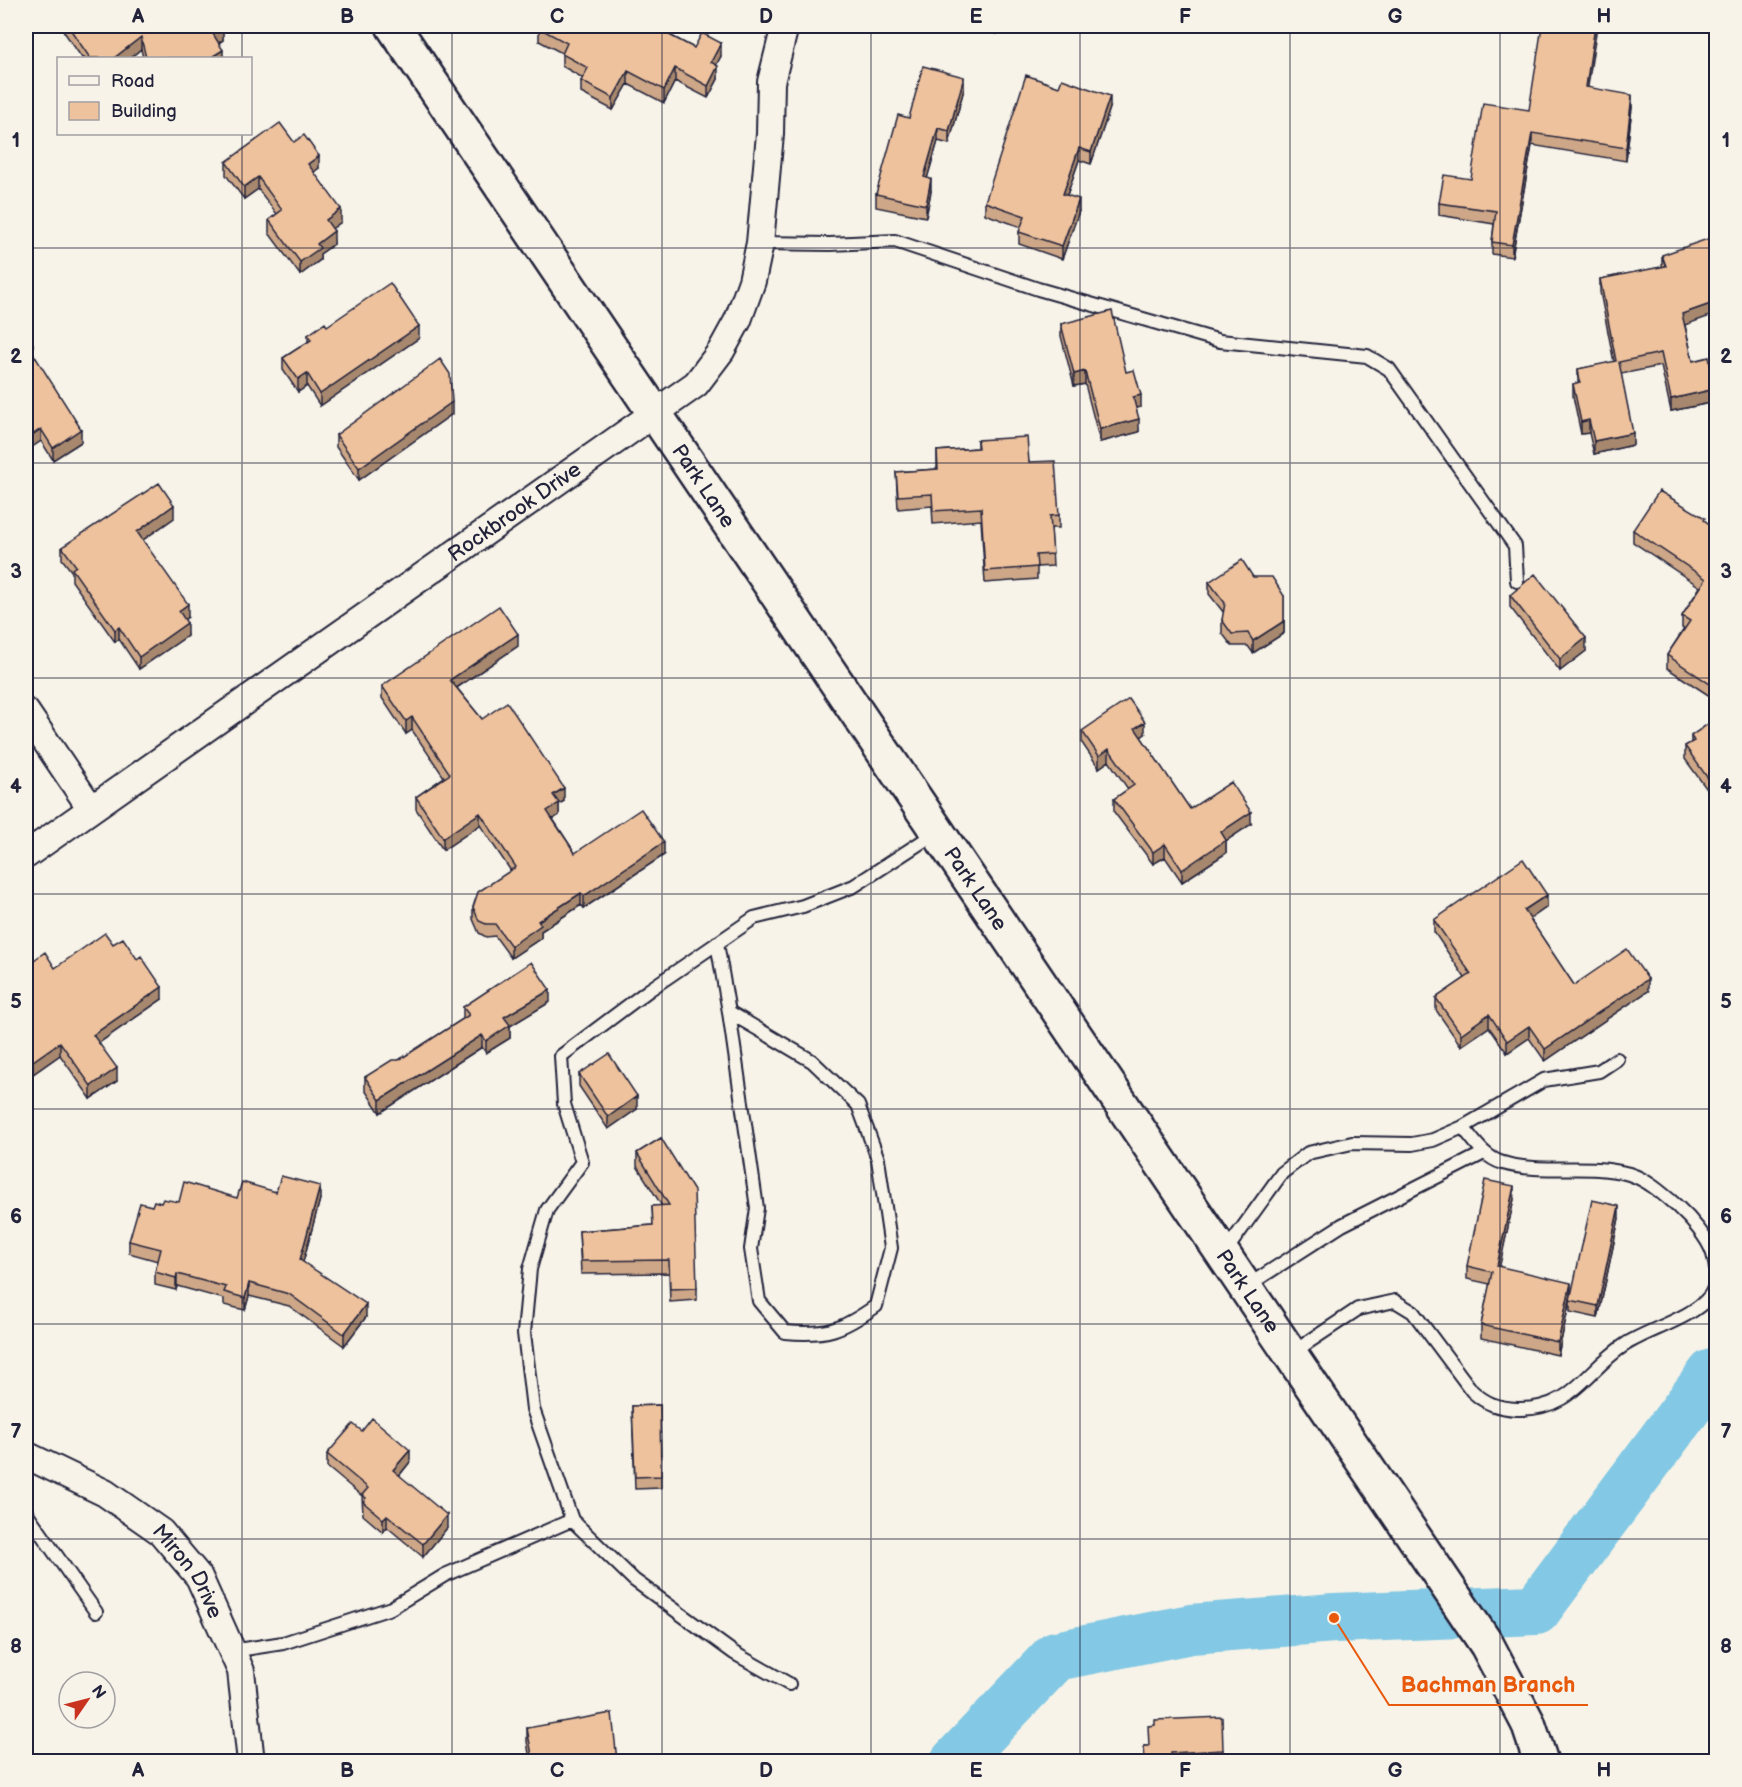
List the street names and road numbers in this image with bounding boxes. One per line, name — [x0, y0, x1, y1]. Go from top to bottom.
street label: Park Lane — [667, 439, 741, 532]
street label: Rockbrook Drive — [443, 456, 586, 567]
street label: Park Lane — [939, 842, 1013, 935]
street label: Park Lane — [1211, 1245, 1285, 1338]
street label: Miron Drive — [147, 1519, 228, 1622]

